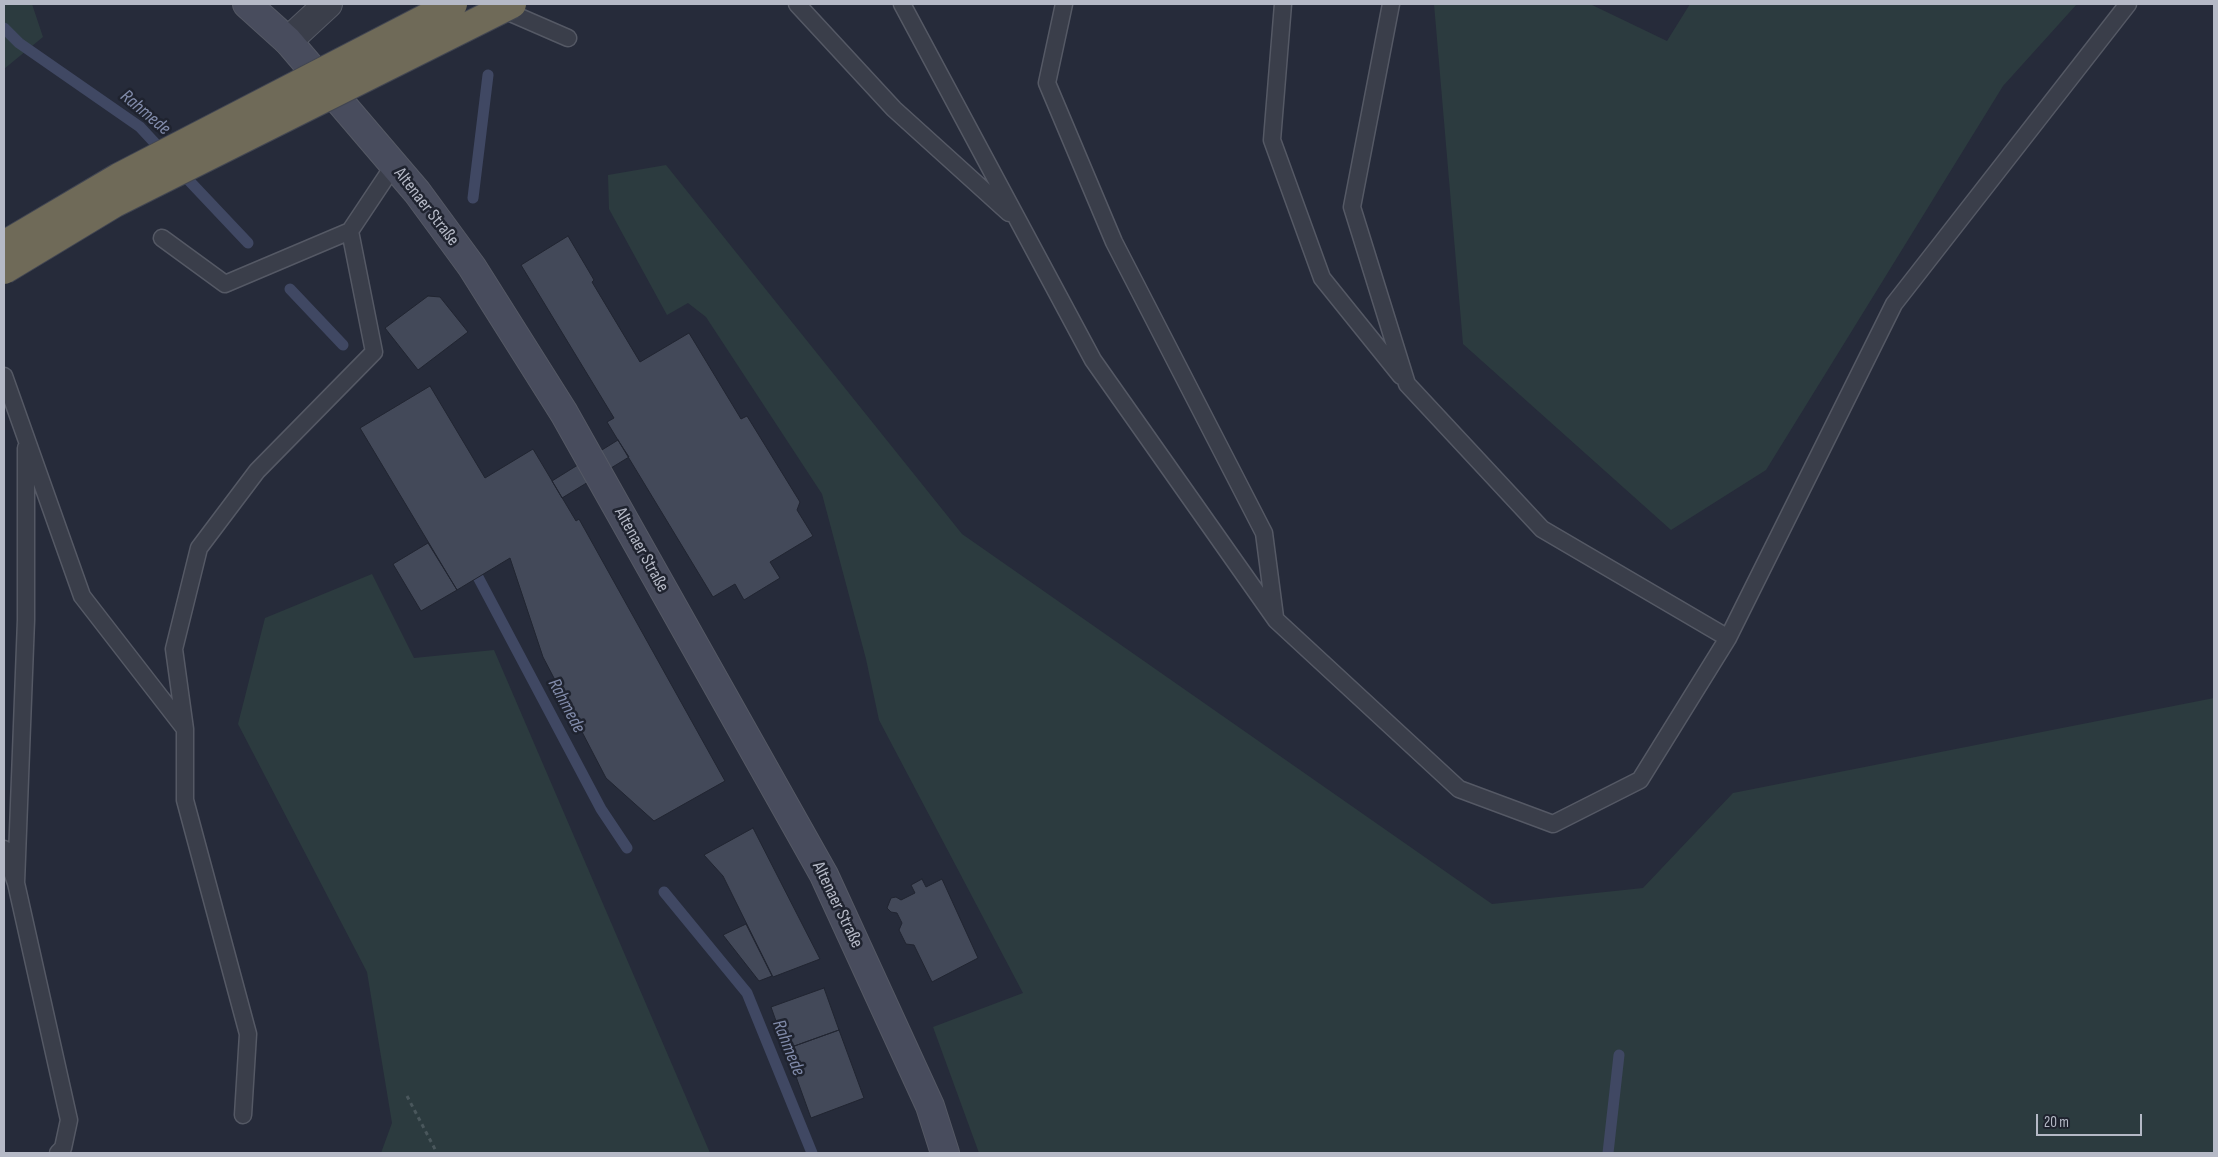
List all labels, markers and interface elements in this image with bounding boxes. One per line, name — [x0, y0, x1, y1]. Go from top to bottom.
water label: Rahmede — [115, 85, 175, 141]
street label: Altenaer Straße — [389, 163, 463, 251]
street label: Altenaer Straße — [609, 504, 673, 596]
water label: Rahmede — [542, 675, 590, 737]
street label: Altenaer Straße — [807, 858, 867, 952]
water label: Rahmede — [766, 1017, 810, 1079]
scale bar — [2038, 1104, 2144, 1136]
text: 20 m — [2044, 1113, 2069, 1132]

